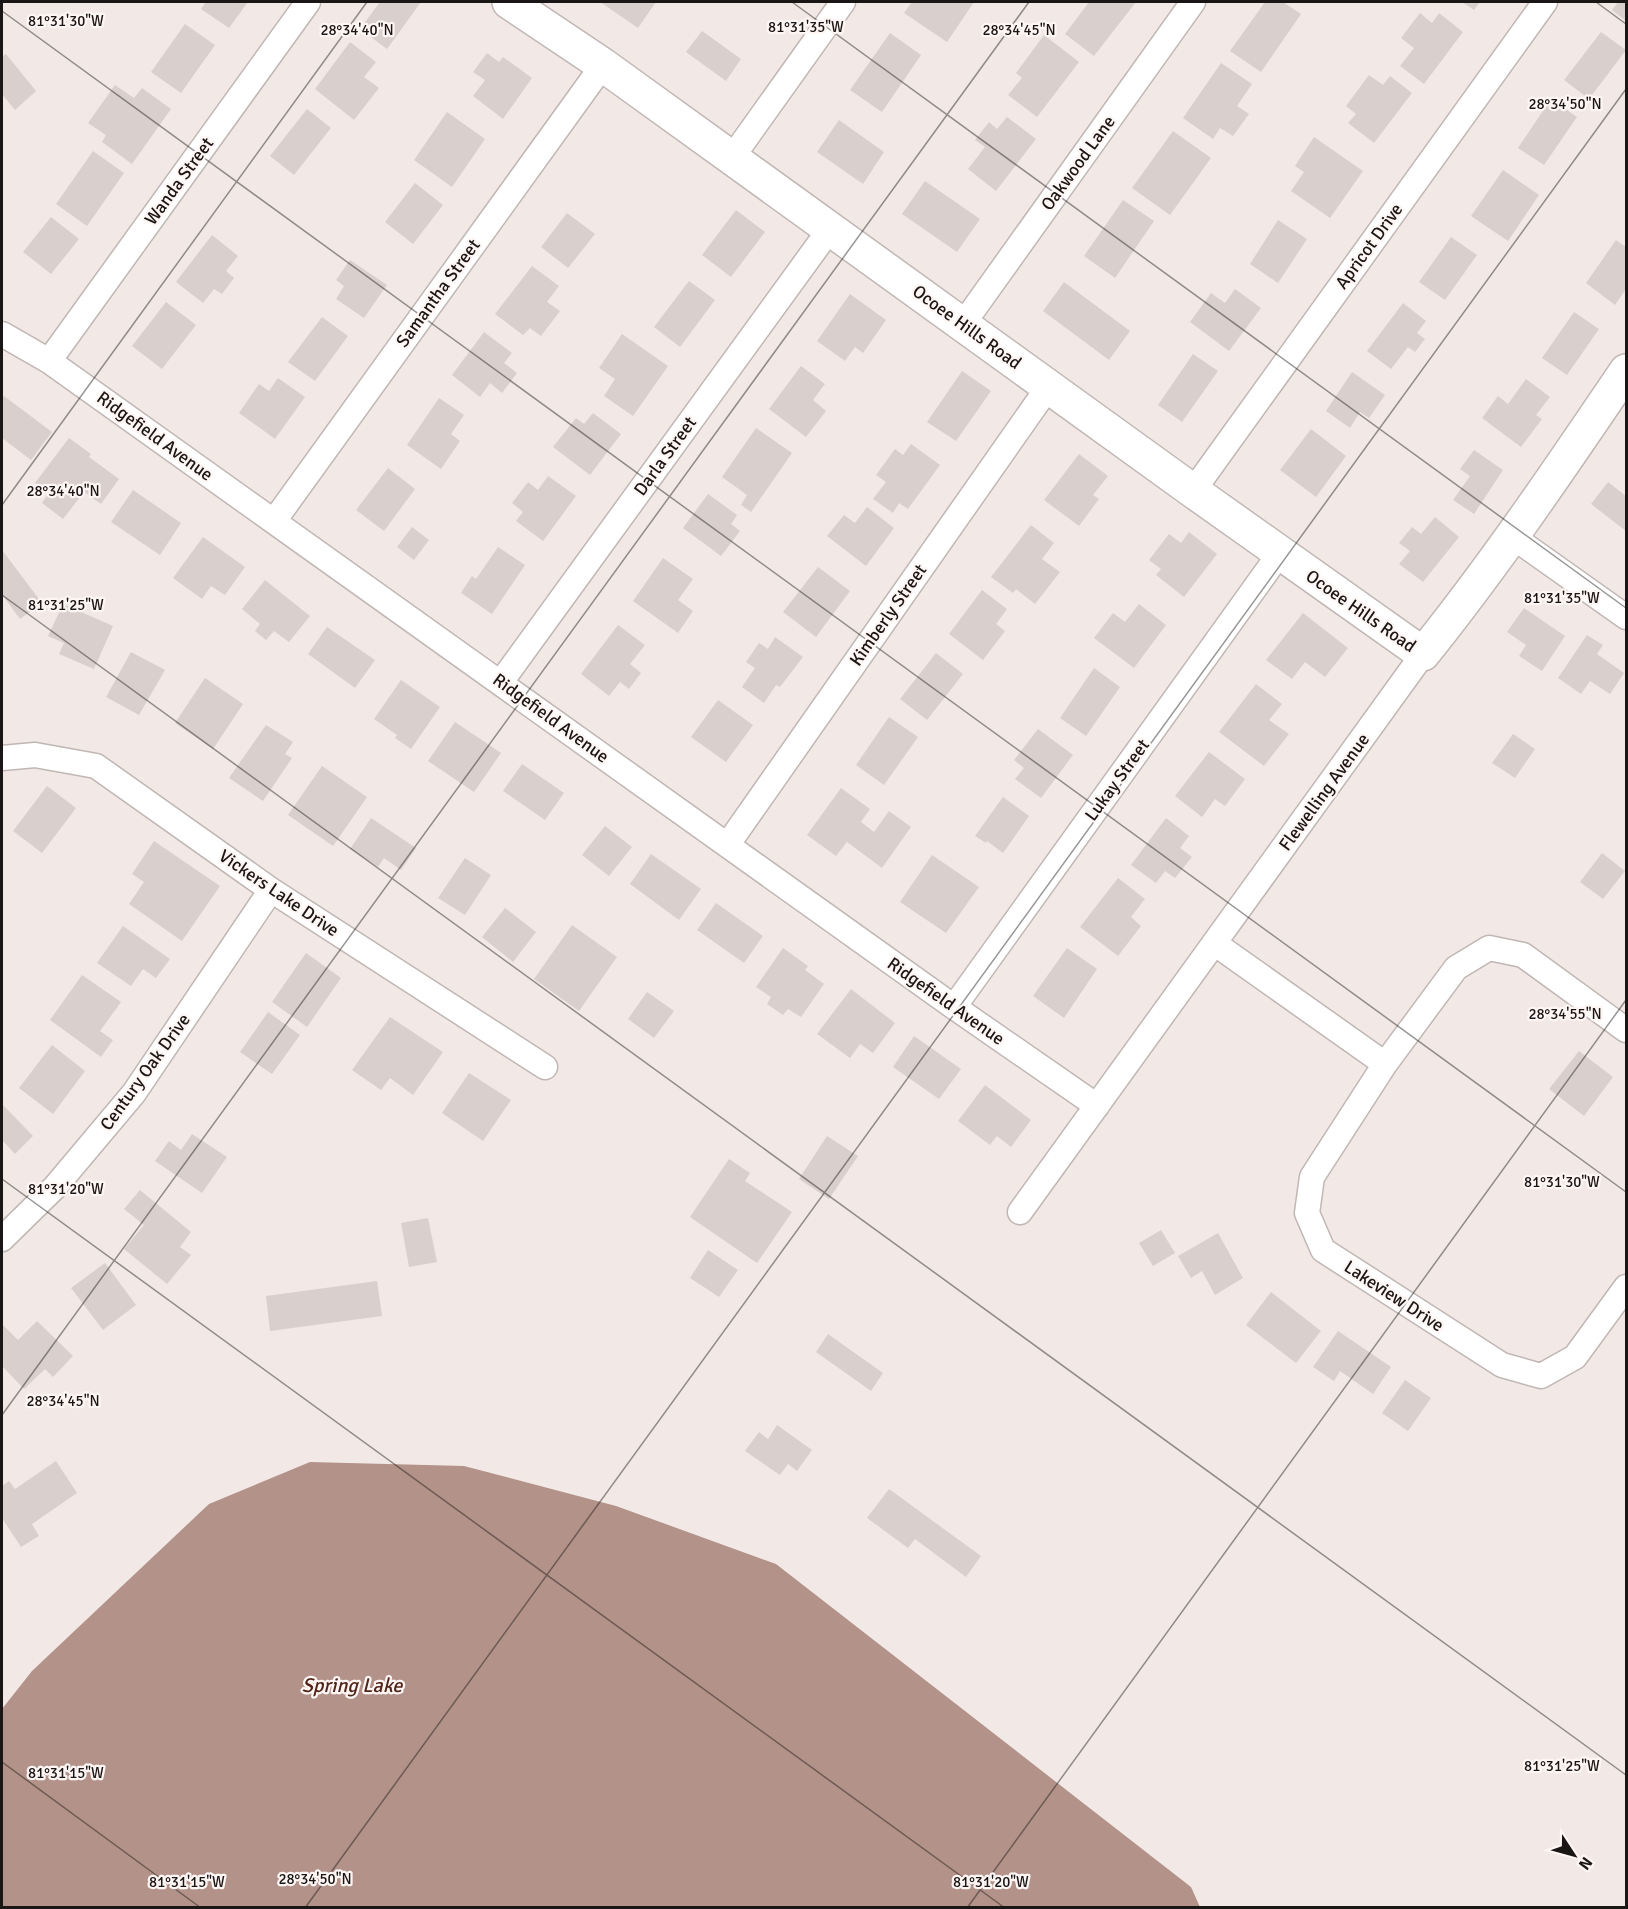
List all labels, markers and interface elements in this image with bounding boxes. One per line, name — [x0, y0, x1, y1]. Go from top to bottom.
text: 81°31'30"W — [28, 12, 104, 30]
text: 81°31'35"W — [768, 18, 844, 36]
text: 28°34'40"N — [320, 21, 394, 39]
text: 28°34'45"N — [982, 21, 1056, 39]
text: 28°34'50"N — [1528, 95, 1602, 113]
street label: Oakwood Lane — [1036, 111, 1120, 215]
street label: Wanda Street — [140, 133, 218, 229]
street label: Apricot Drive — [1331, 199, 1407, 293]
street label: Samantha Street — [391, 235, 485, 351]
street label: Ocoee Hills Road — [908, 280, 1026, 374]
street label: Ridgefield Avenue — [93, 386, 217, 486]
street label: Darla Street — [629, 412, 701, 500]
text: 28°34'40"N — [26, 482, 100, 500]
street label: Kimberly Street — [845, 560, 931, 670]
street label: Ocoee Hills Road — [1302, 565, 1420, 657]
text: 81°31'35"W — [1524, 589, 1600, 607]
text: 81°31'25"W — [28, 596, 104, 614]
street label: Ridgefield Avenue — [489, 668, 613, 768]
street label: Flewelling Avenue — [1274, 729, 1374, 855]
street label: Lukay Street — [1080, 735, 1154, 825]
street label: Vickers Lake Drive — [215, 845, 343, 941]
street label: Ridgefield Avenue — [883, 952, 1009, 1050]
text: 28°34'55"N — [1528, 1005, 1602, 1023]
street label: Century Oak Drive — [95, 1009, 195, 1135]
text: 81°31'30"W — [1524, 1173, 1600, 1191]
text: 81°31'20"W — [28, 1180, 104, 1198]
street label: Lakeview Drive — [1340, 1256, 1448, 1336]
text: 28°34'45"N — [26, 1392, 100, 1410]
water label: Spring Lake — [302, 1673, 403, 1698]
text: 81°31'25"W — [1524, 1757, 1600, 1775]
text: 81°31'15"W — [28, 1764, 104, 1782]
north arrow — [1544, 1825, 1604, 1885]
text: N — [1574, 1853, 1597, 1874]
text: 28°34'50"N — [278, 1870, 352, 1888]
text: 81°31'15"W — [149, 1873, 225, 1891]
text: 81°31'20"W — [953, 1873, 1029, 1891]

